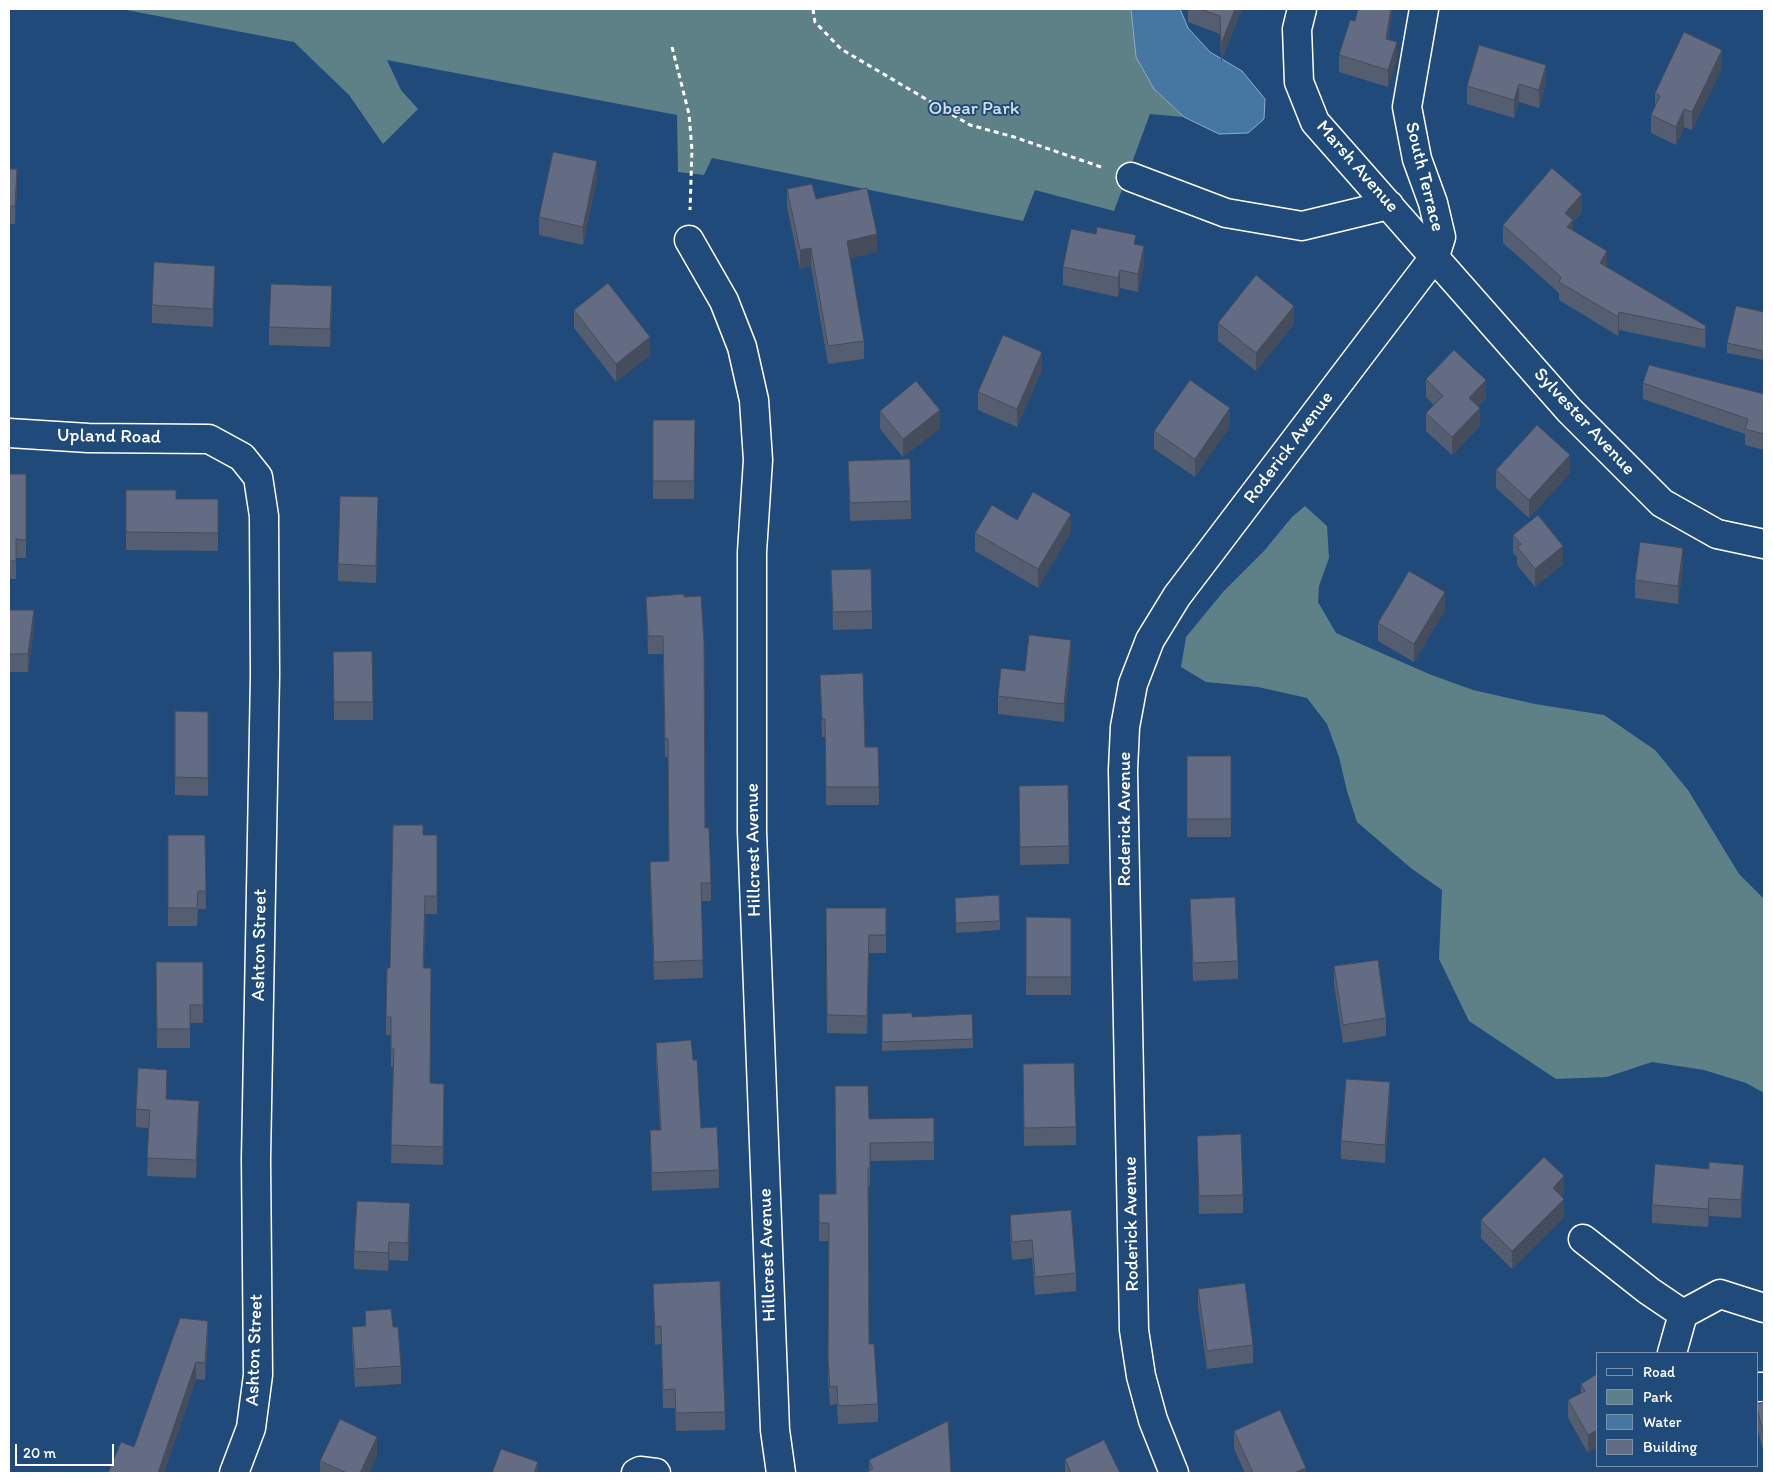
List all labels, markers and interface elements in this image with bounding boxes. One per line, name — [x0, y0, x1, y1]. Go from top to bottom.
park label: Obear Park — [929, 98, 1019, 120]
street label: Marsh Avenue — [1311, 116, 1403, 218]
street label: South Terrace — [1399, 120, 1449, 234]
street label: Sylvester Avenue — [1528, 364, 1640, 480]
street label: Roderick Avenue — [1239, 387, 1339, 509]
street label: Upland Road — [57, 425, 161, 449]
street label: Roderick Avenue — [1114, 751, 1136, 887]
street label: Hillcrest Avenue — [741, 783, 767, 917]
street label: Ashton Street — [248, 889, 272, 1001]
street label: Roderick Avenue — [1119, 1156, 1145, 1292]
street label: Hillcrest Avenue — [754, 1188, 782, 1322]
street label: Ashton Street — [242, 1293, 268, 1407]
legend — [1596, 1352, 1758, 1467]
text: Road — [1643, 1363, 1675, 1381]
text: Park — [1643, 1388, 1673, 1406]
text: Water — [1643, 1413, 1681, 1431]
scale bar — [18, 1434, 116, 1466]
text: Building — [1643, 1438, 1697, 1456]
text: 20 m — [23, 1444, 56, 1462]

